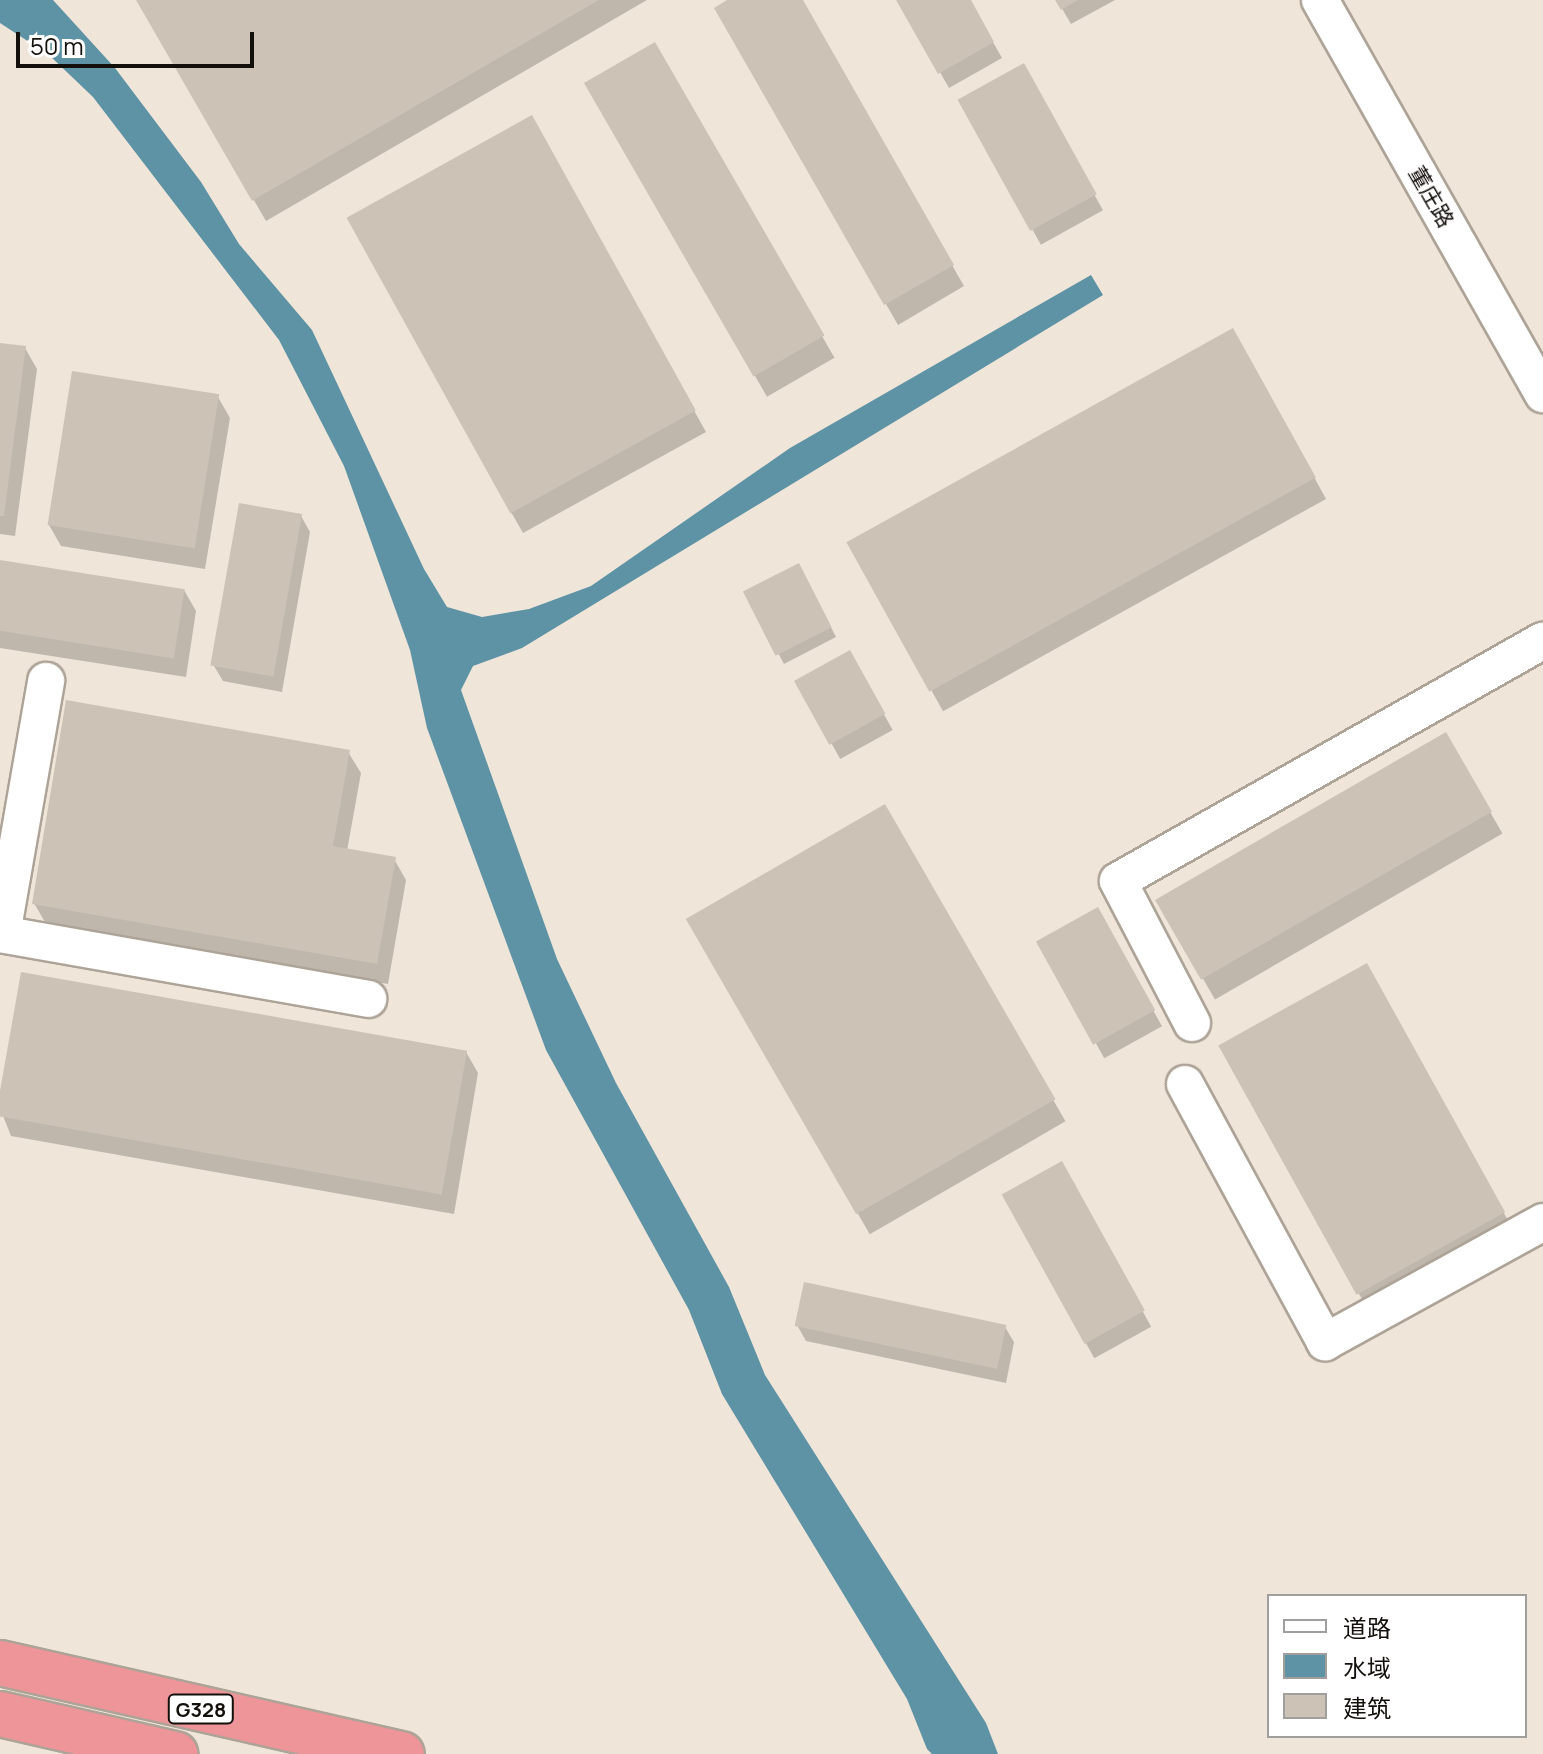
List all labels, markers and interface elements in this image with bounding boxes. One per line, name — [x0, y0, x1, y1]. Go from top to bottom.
scale bar — [20, 16, 258, 66]
text: 50 m — [30, 29, 84, 62]
street label: 董庄路 — [1403, 162, 1459, 232]
legend — [1267, 1594, 1527, 1738]
text: 道路 — [1343, 1611, 1391, 1644]
text: 水域 — [1343, 1651, 1391, 1684]
text: 建筑 — [1343, 1691, 1391, 1724]
road number: G328 — [167, 1693, 235, 1725]

